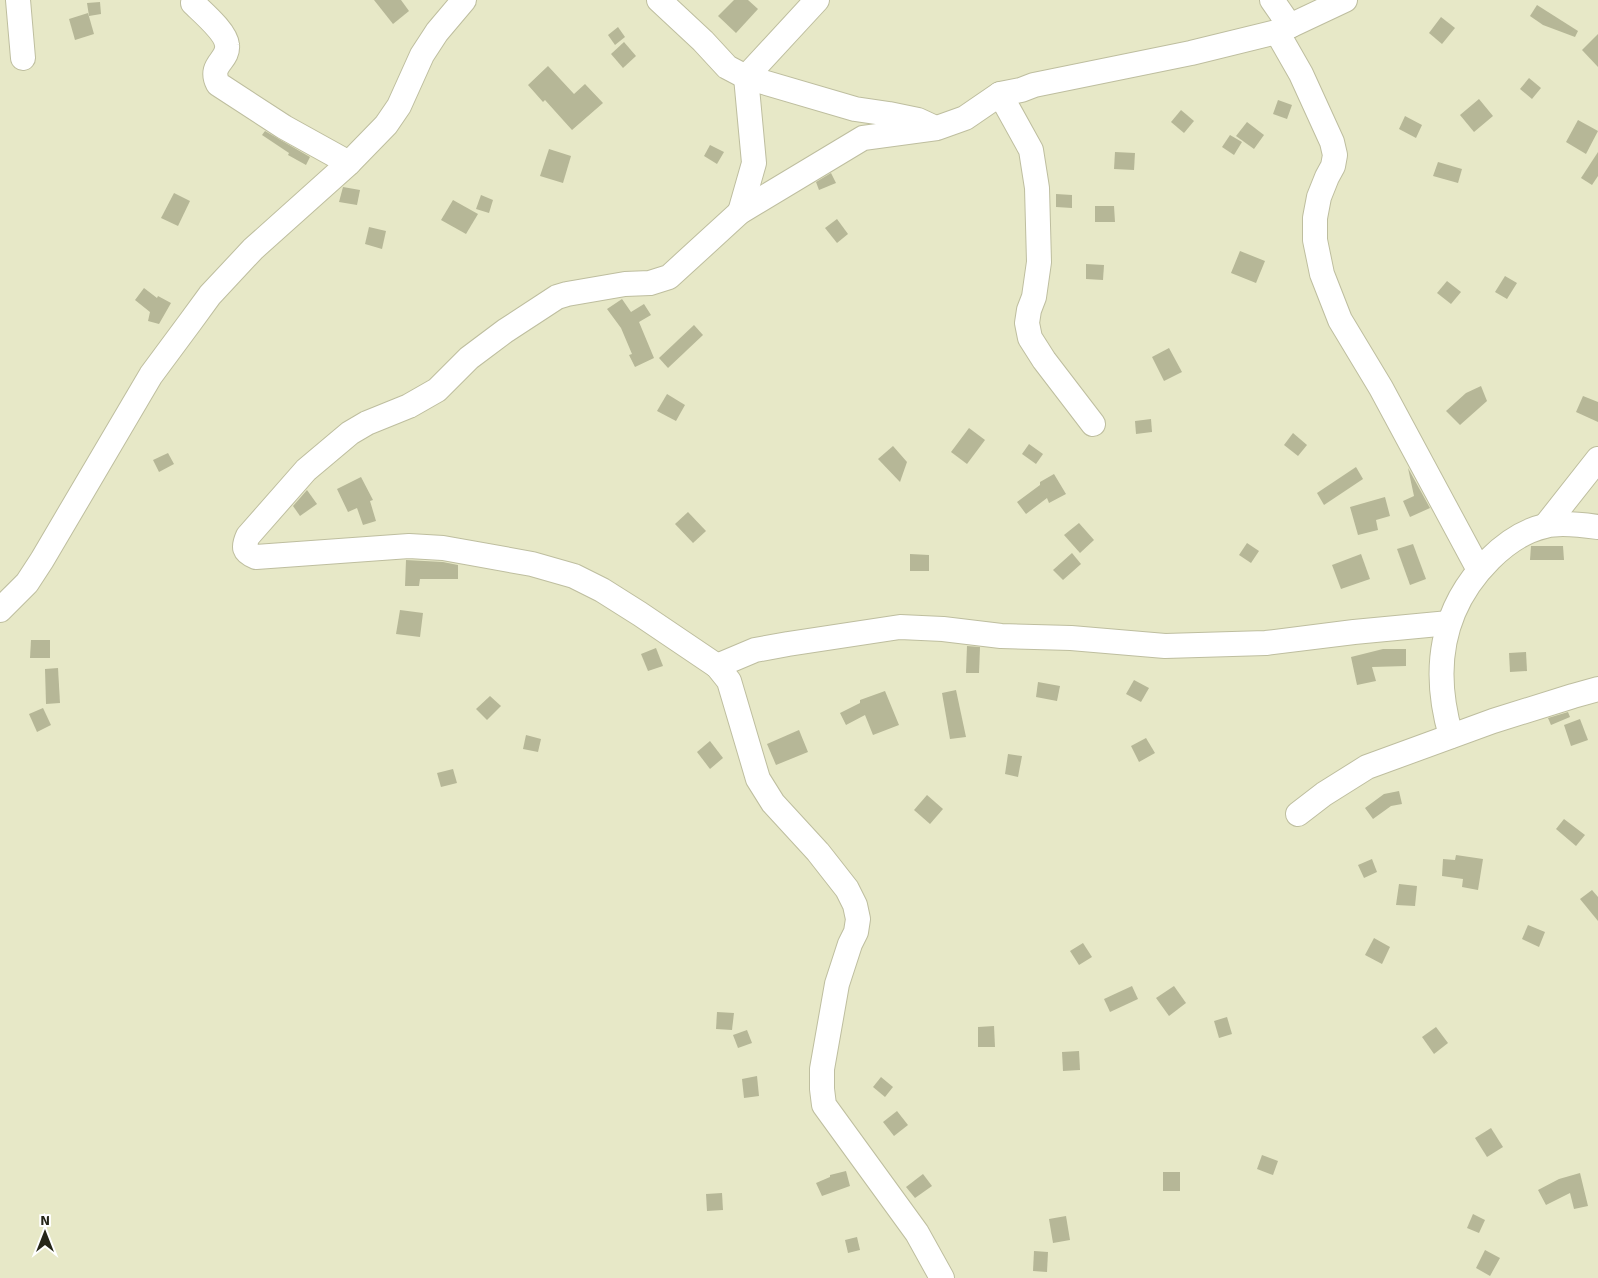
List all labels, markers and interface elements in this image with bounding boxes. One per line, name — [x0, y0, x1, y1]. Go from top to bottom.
north arrow — [20, 1208, 70, 1258]
text: N — [40, 1212, 50, 1229]

